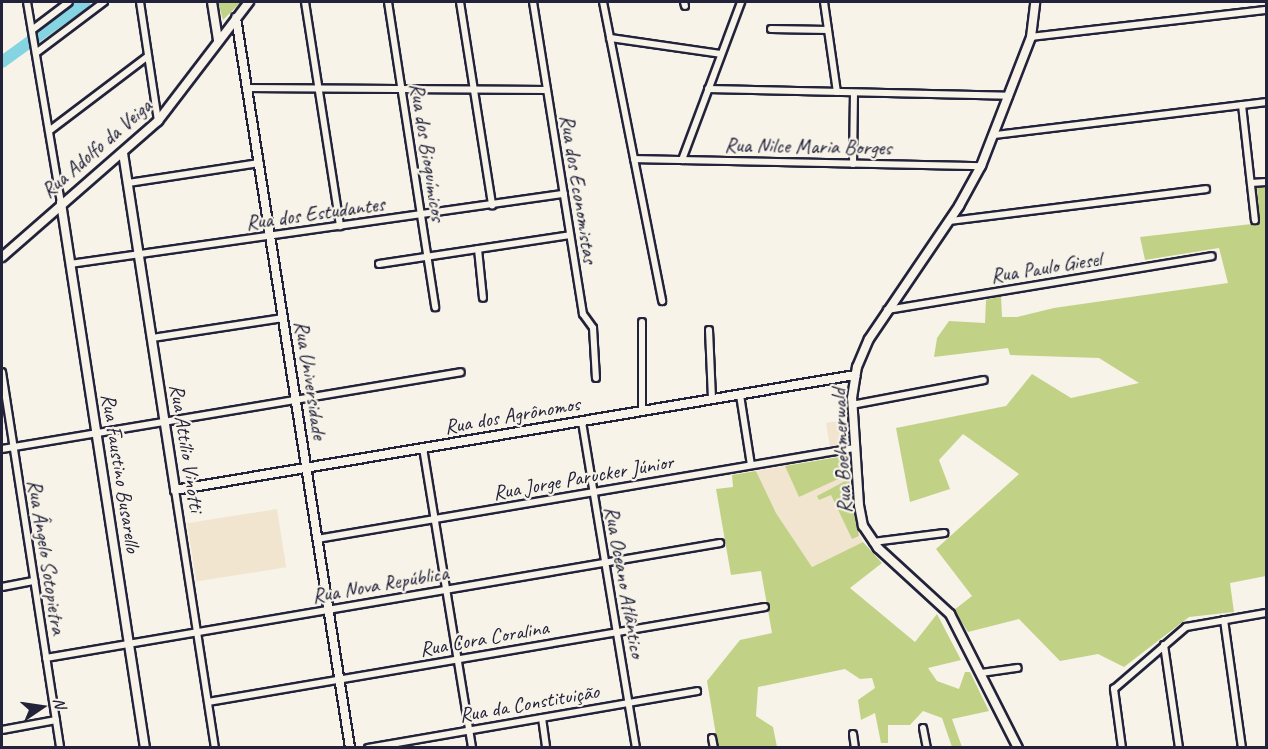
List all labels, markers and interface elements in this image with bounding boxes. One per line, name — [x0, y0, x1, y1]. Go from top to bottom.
street label: Rua dos Bioquímicos — [405, 81, 451, 223]
street label: Rua Adolfo da Veiga — [35, 93, 157, 203]
street label: Rua dos Economistas — [555, 114, 603, 264]
street label: Rua Nilce Maria Borges — [724, 132, 892, 160]
street label: Rua dos Estudantes — [244, 191, 386, 235]
street label: Rua Paulo Giesel — [988, 246, 1104, 288]
street label: Rua Universidade — [289, 319, 333, 441]
street label: Rua Attílio Vinotti — [164, 382, 210, 514]
street label: Rua Boehmerwald — [825, 387, 857, 515]
street label: Rua dos Agrônomos — [442, 391, 582, 439]
street label: Rua Faustino Busarello — [96, 392, 146, 554]
street label: Rua Jorge Parucker Júnior — [491, 449, 675, 505]
street label: Rua Ângelo Sotopietra — [22, 478, 72, 636]
street label: Rua Oceano Atlântico — [599, 505, 651, 659]
street label: Rua Nova República — [309, 560, 451, 608]
street label: Rua Cora Coralina — [418, 614, 550, 662]
north arrow — [12, 677, 72, 737]
street label: Rua da Constituição — [457, 678, 601, 728]
text: N — [49, 696, 70, 710]

